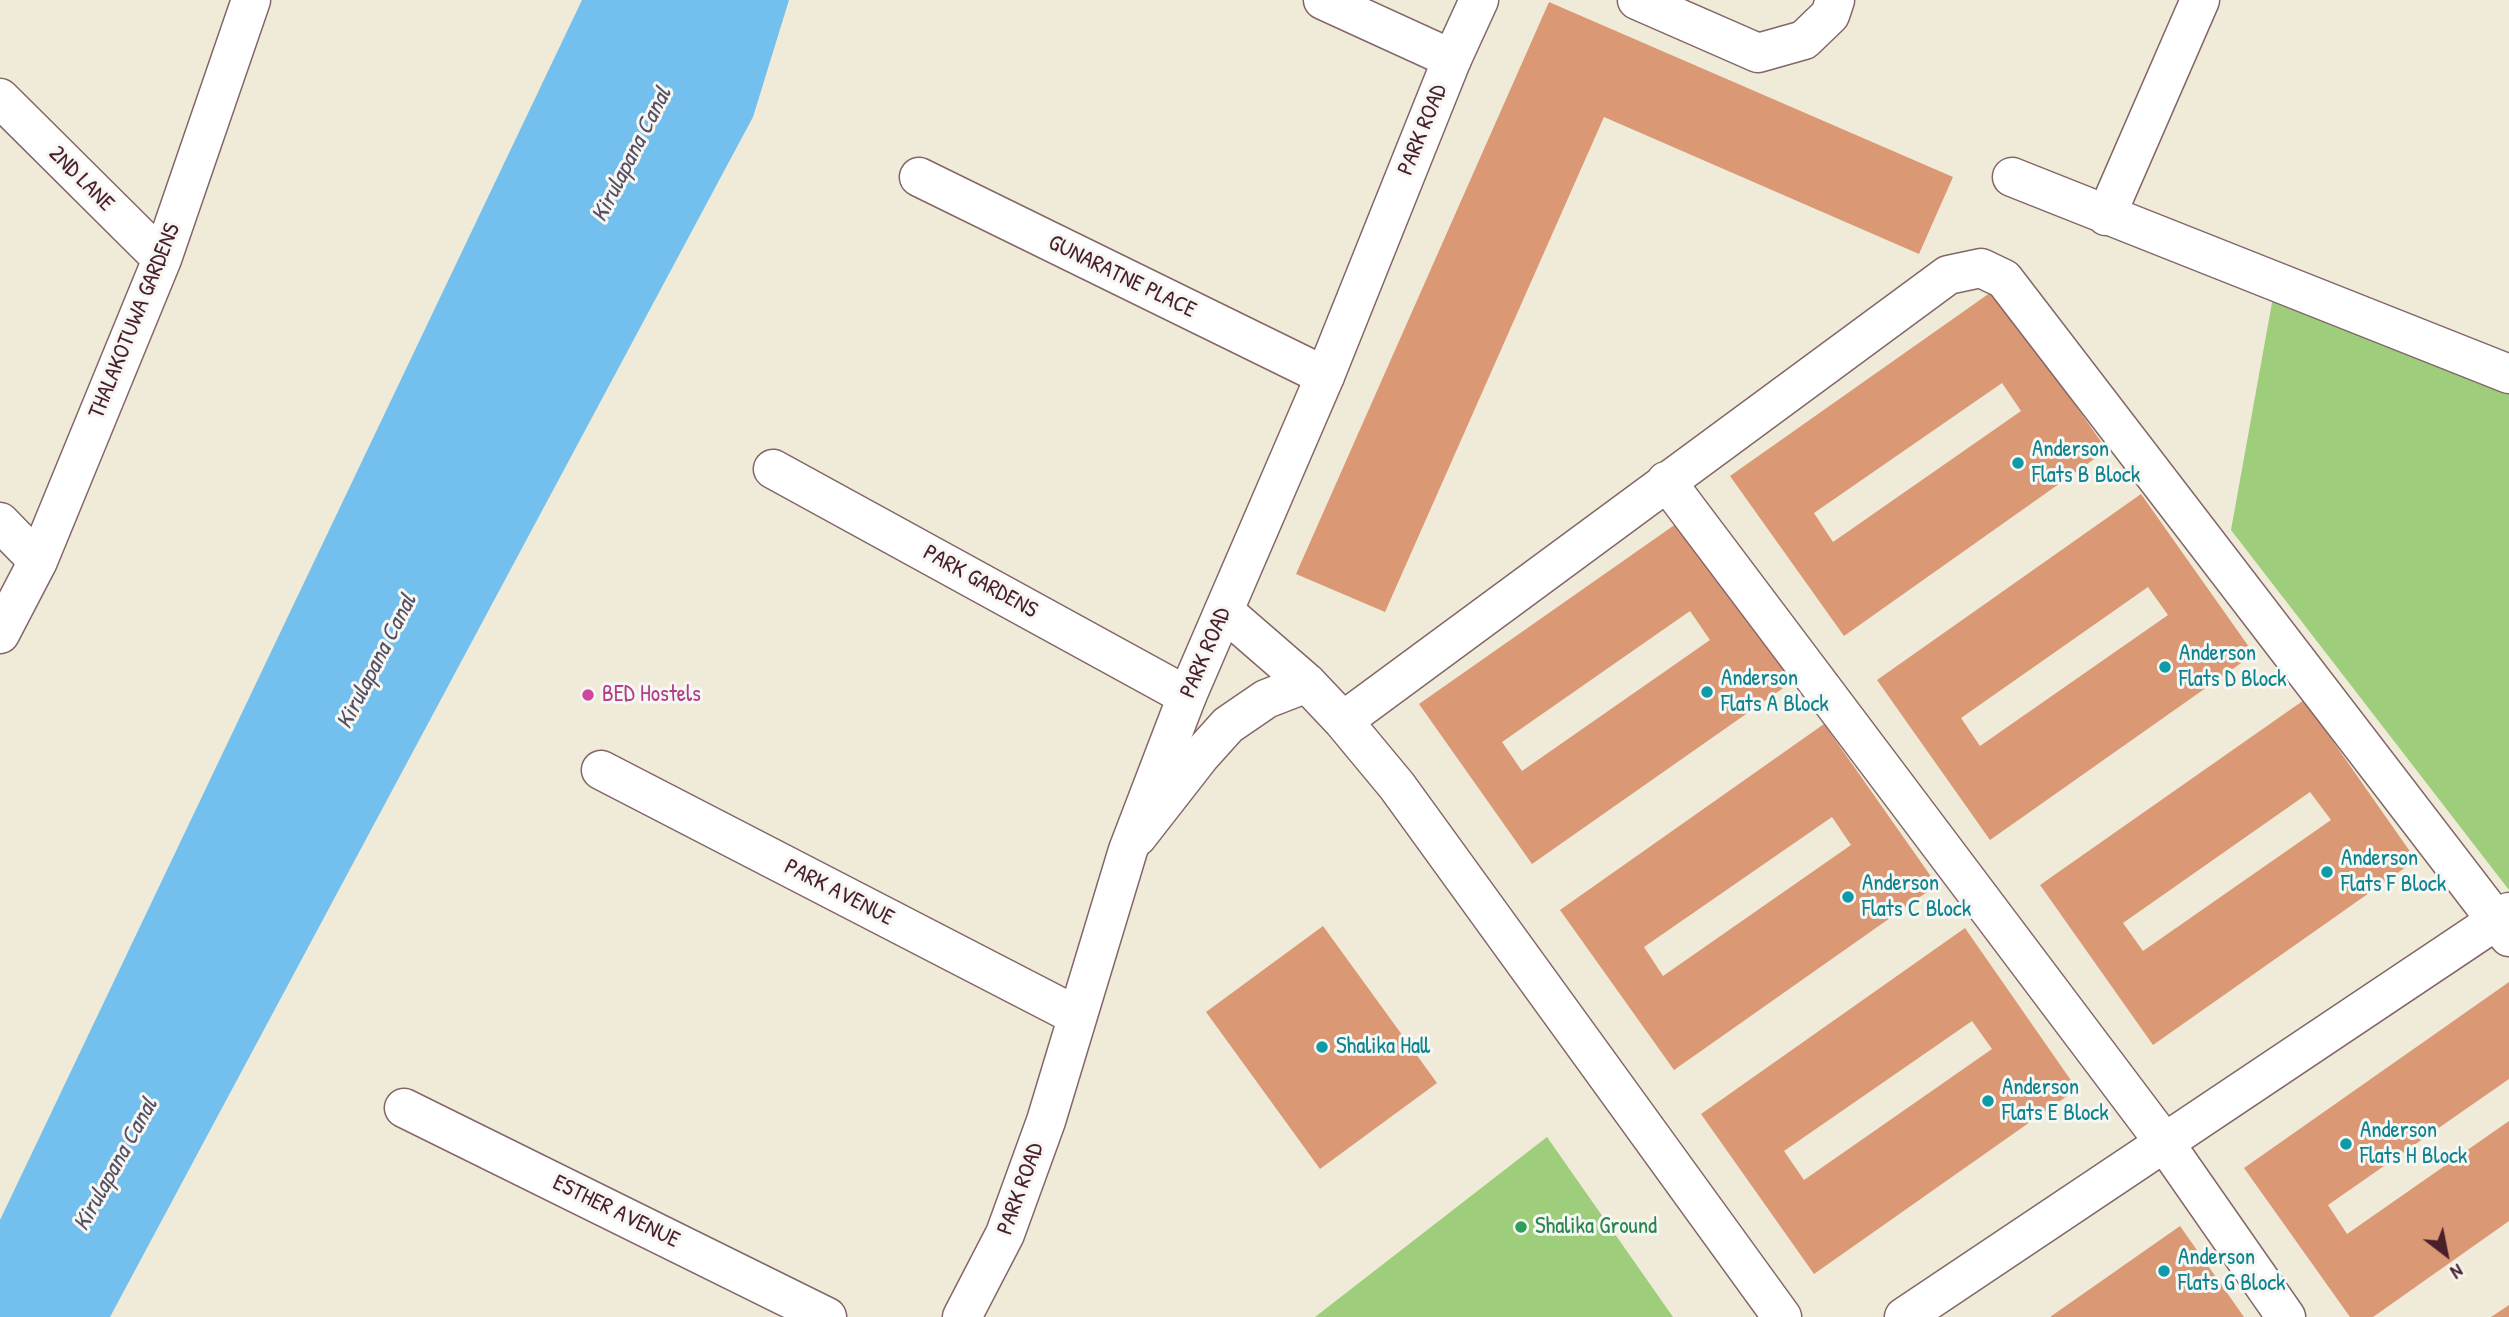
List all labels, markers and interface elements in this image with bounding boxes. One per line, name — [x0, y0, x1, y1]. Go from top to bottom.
street label: PARK ROAD — [1392, 81, 1454, 179]
water label: Kirulapana Canal — [586, 83, 678, 227]
street label: 2ND LANE — [42, 140, 120, 218]
street label: THALAKOTUWA GARDENS — [83, 219, 187, 423]
street label: GUNARATNE PLACE — [1044, 229, 1200, 325]
place label: Anderson Flats B Block — [2032, 436, 2140, 490]
marker: Anderson Flats B Block — [2010, 455, 2026, 471]
street label: PARK GARDENS — [918, 539, 1042, 625]
water label: Kirulapana Canal — [331, 590, 423, 734]
street label: PARK ROAD — [1175, 604, 1237, 702]
place label: Anderson Flats D Block — [2179, 640, 2287, 694]
marker: Anderson Flats D Block — [2157, 659, 2173, 675]
place label: Anderson Flats A Block — [1721, 665, 1829, 719]
place label: BED Hostels — [602, 681, 701, 709]
marker: Anderson Flats A Block — [1699, 684, 1715, 700]
marker: BED Hostels — [580, 687, 596, 703]
place label: Anderson Flats F Block — [2341, 845, 2446, 899]
street label: PARK AVENUE — [780, 854, 898, 932]
marker: Anderson Flats F Block — [2319, 864, 2335, 880]
place label: Anderson Flats C Block — [1862, 870, 1971, 924]
marker: Anderson Flats C Block — [1840, 889, 1856, 905]
place label: Shalika Hall — [1336, 1033, 1430, 1061]
marker: Shalika Hall — [1314, 1039, 1330, 1055]
place label: Anderson Flats E Block — [2002, 1074, 2109, 1128]
marker: Anderson Flats E Block — [1980, 1093, 1996, 1109]
water label: Kirulapana Canal — [68, 1094, 164, 1236]
place label: Anderson Flats H Block — [2360, 1117, 2467, 1171]
marker: Anderson Flats H Block — [2338, 1136, 2354, 1152]
street label: PARK ROAD — [992, 1139, 1050, 1239]
street label: ESTHER AVENUE — [548, 1169, 684, 1255]
place label: Shalika Ground — [1535, 1213, 1657, 1241]
marker: Shalika Ground — [1513, 1219, 1529, 1235]
north arrow — [2411, 1219, 2481, 1289]
place label: Anderson Flats G Block — [2178, 1244, 2286, 1298]
text: N — [2446, 1258, 2468, 1286]
marker: Anderson Flats G Block — [2156, 1263, 2172, 1279]

